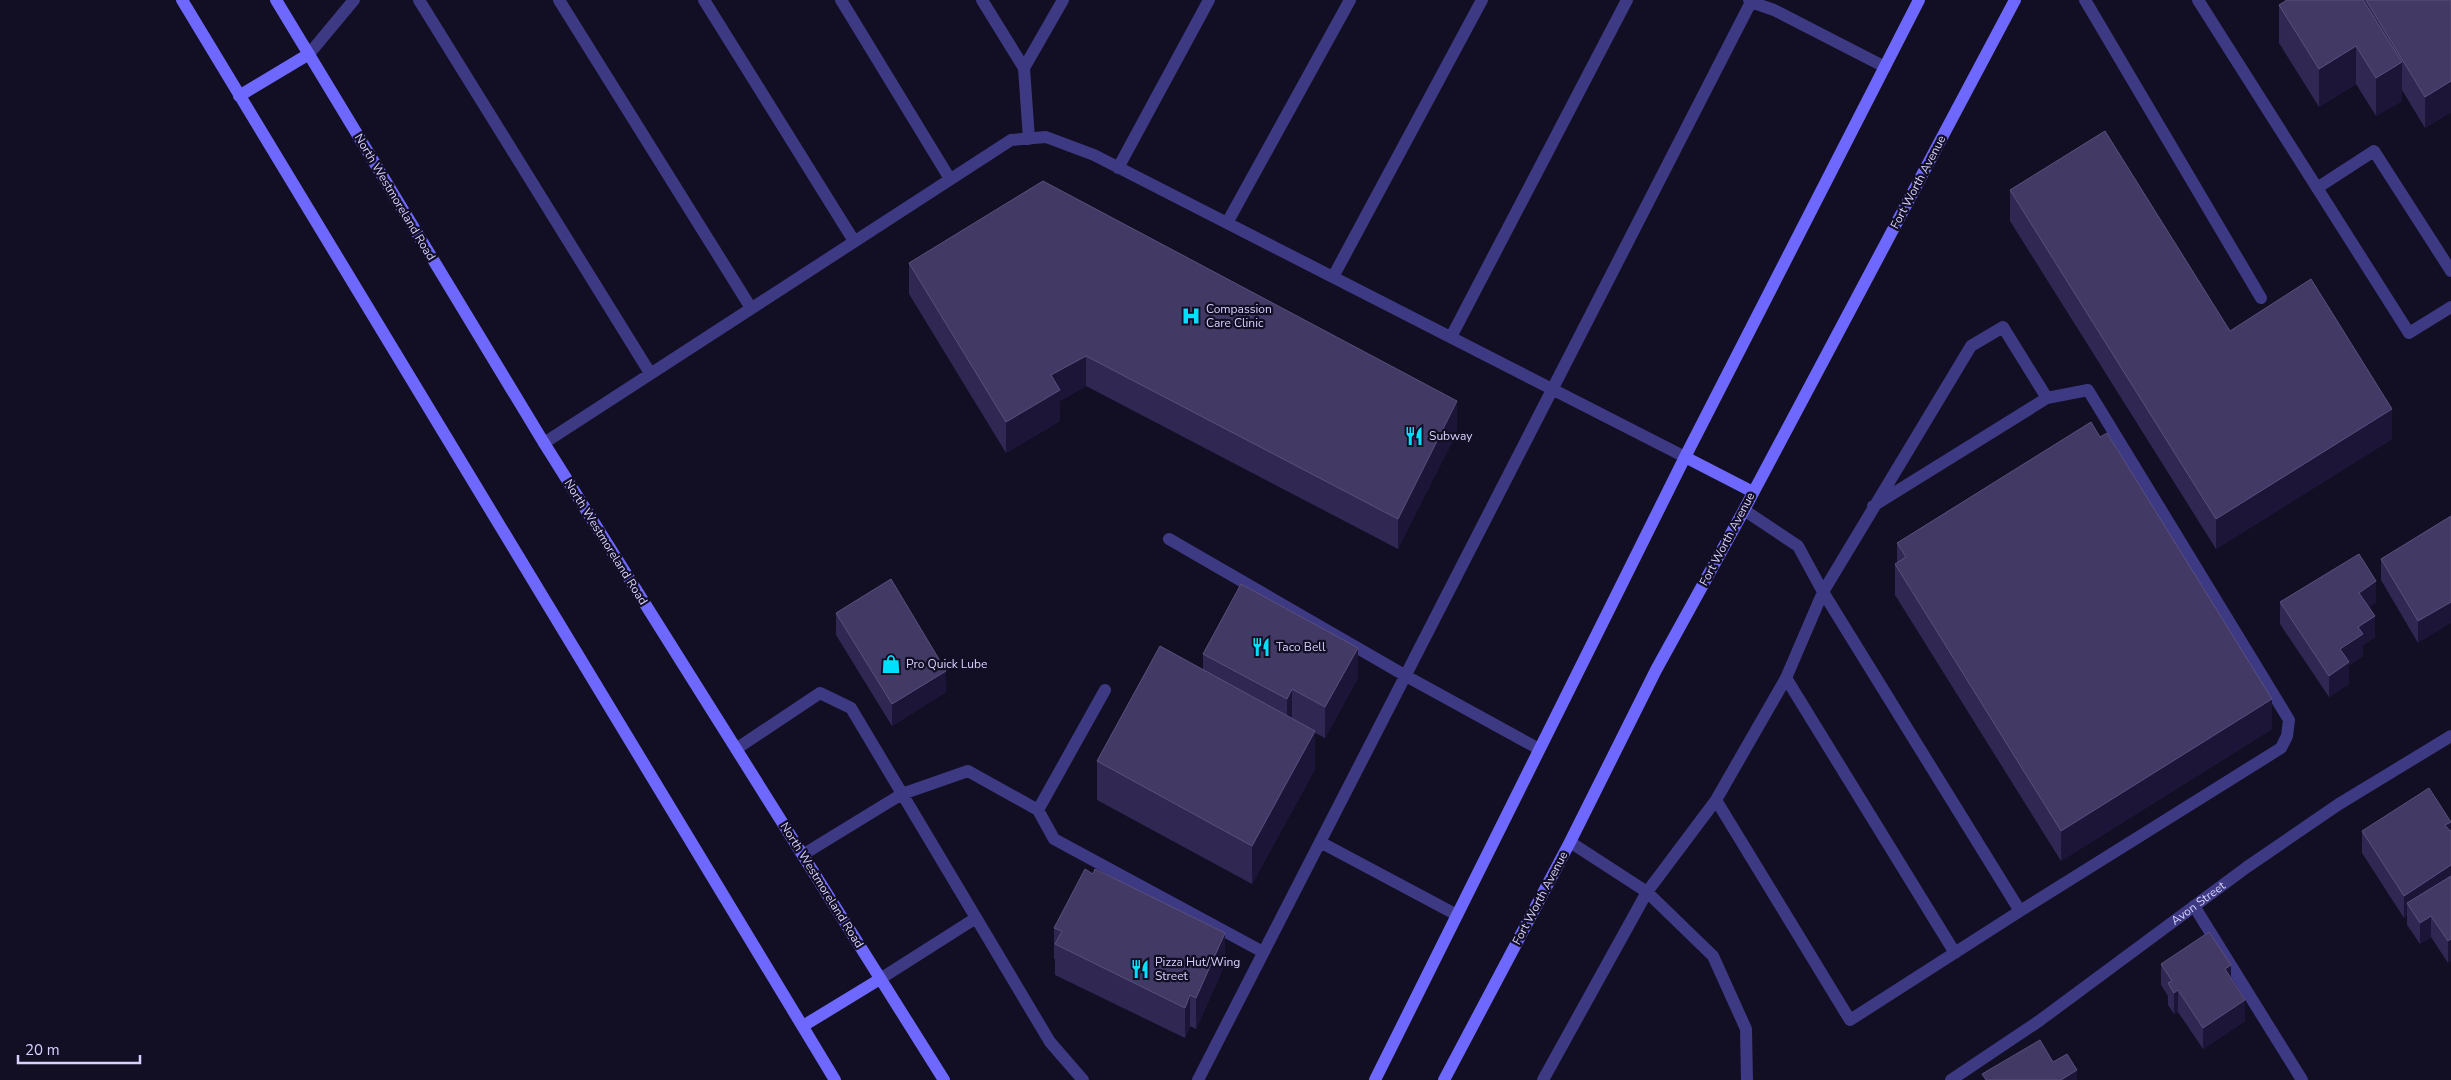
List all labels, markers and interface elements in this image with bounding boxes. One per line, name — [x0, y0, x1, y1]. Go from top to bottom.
street label: North Westmoreland Road — [351, 131, 439, 263]
street label: Fort Worth Avenue — [1887, 132, 1949, 232]
place label: Compassion Care Clinic — [1206, 301, 1272, 331]
hospital icon: Compassion Care Clinic — [1180, 305, 1202, 327]
restaurant icon: Subway — [1403, 425, 1425, 447]
place label: Subway — [1429, 428, 1473, 444]
street label: North Westmoreland Road — [561, 476, 651, 608]
street label: Fort Worth Avenue — [1696, 489, 1758, 589]
restaurant icon: Taco Bell — [1250, 636, 1272, 658]
place label: Taco Bell — [1276, 639, 1326, 655]
shop icon: Pro Quick Lube — [880, 653, 902, 675]
place label: Pro Quick Lube — [906, 656, 987, 672]
street label: North Westmoreland Road — [777, 819, 867, 951]
street label: Fort Worth Avenue — [1509, 848, 1571, 948]
street label: Avon Street — [2168, 877, 2229, 929]
place label: Pizza Hut/Wing Street — [1155, 954, 1240, 984]
restaurant icon: Pizza Hut/Wing Street — [1129, 958, 1151, 980]
scale bar — [18, 1032, 140, 1064]
text: 20 m — [25, 1040, 60, 1060]

